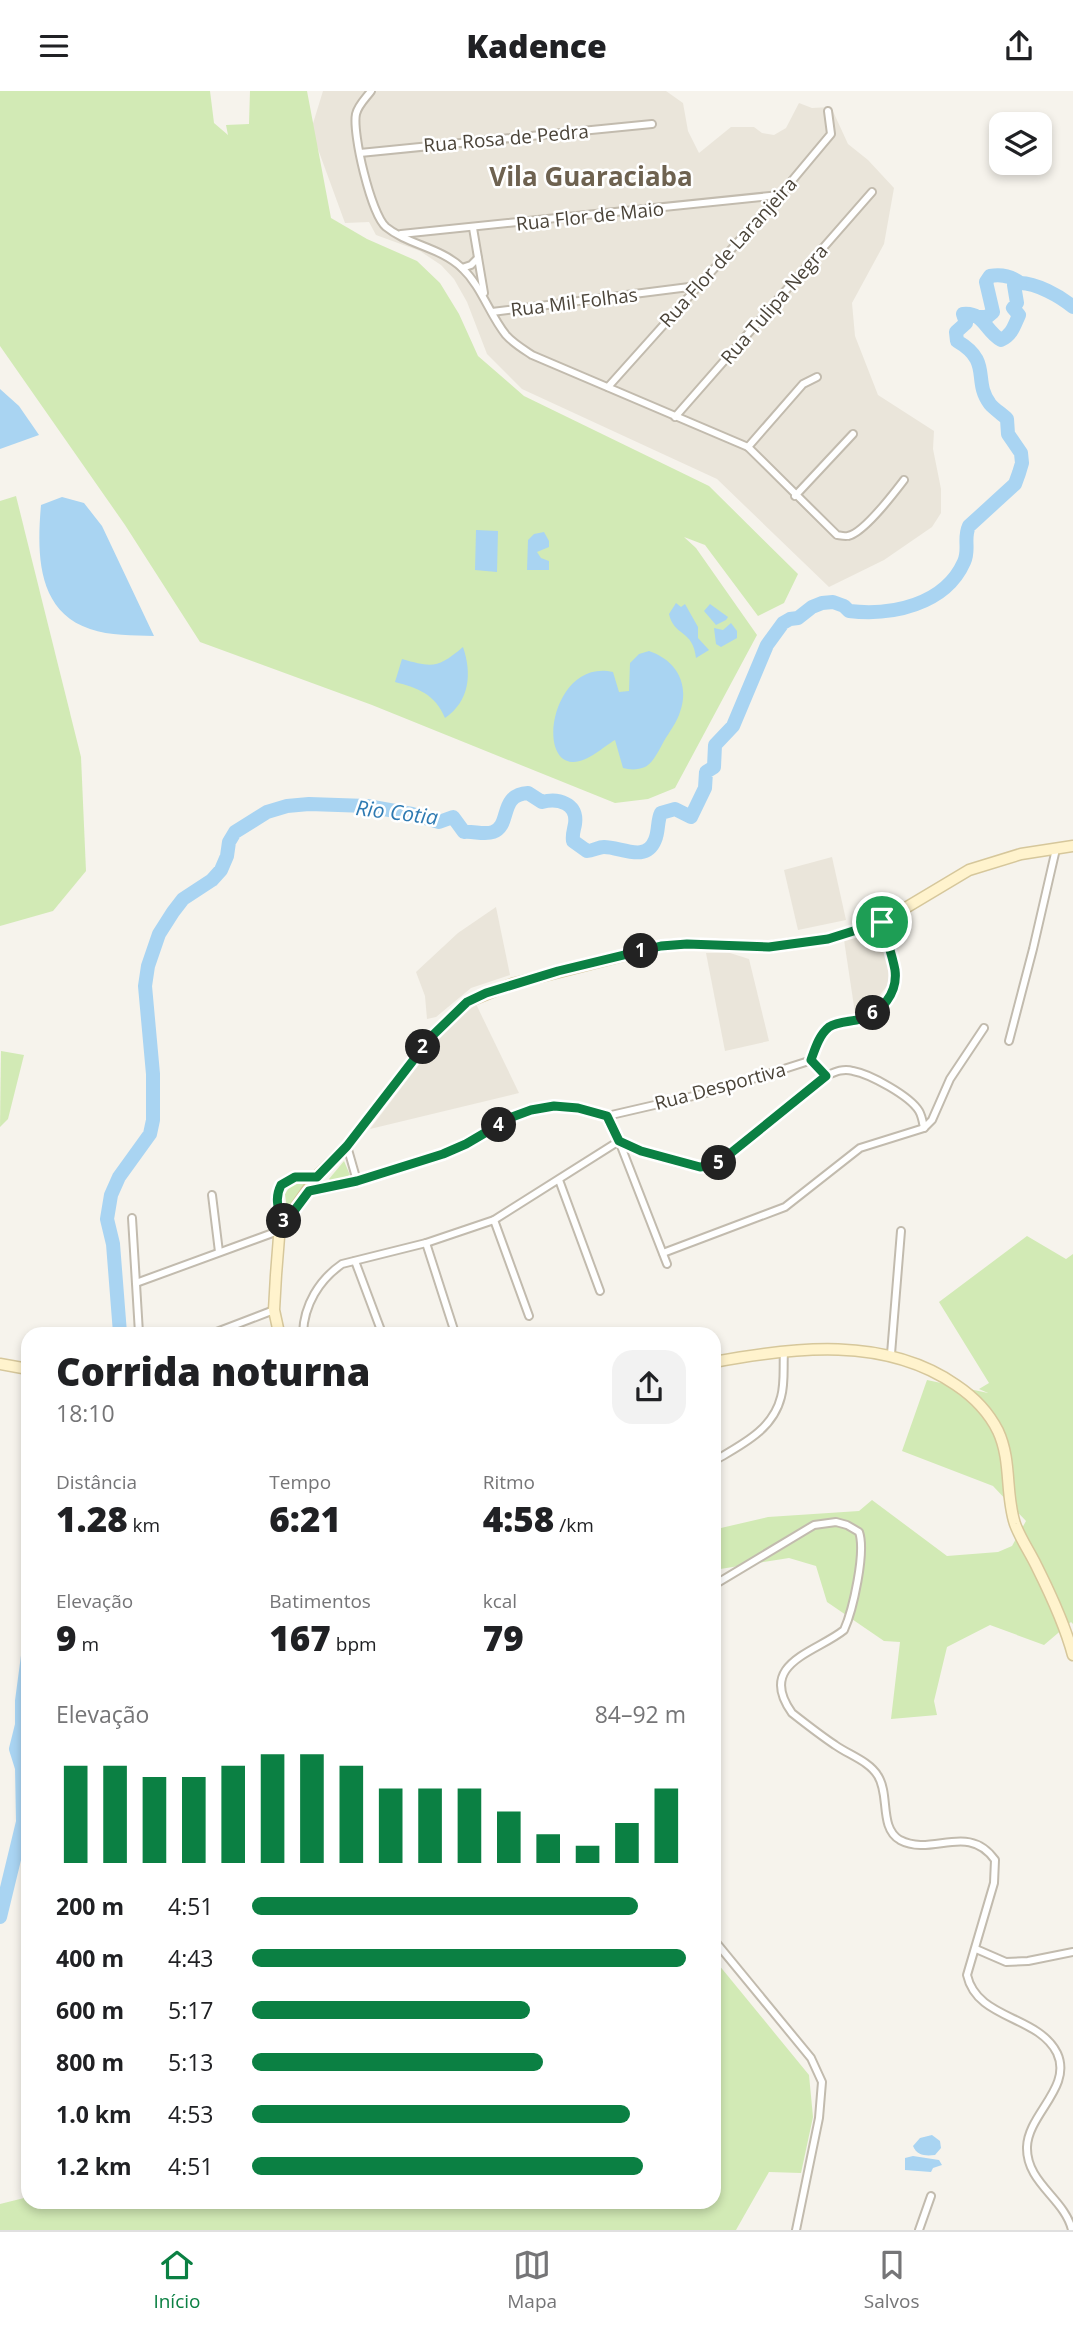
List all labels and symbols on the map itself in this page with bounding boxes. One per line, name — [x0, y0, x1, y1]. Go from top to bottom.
street label: Rua Rosa de Pedra — [422, 118, 590, 158]
district label: Vila Guaraciaba — [489, 158, 693, 194]
street label: Rua Flor de Laranjeira — [653, 171, 803, 333]
street label: Rua Flor de Maio — [515, 195, 665, 237]
street label: Rua Tulipa Negra — [715, 238, 833, 370]
street label: Rua Mil Folhas — [509, 281, 639, 323]
water label: Rio Cotia — [354, 793, 440, 831]
pin — [852, 892, 912, 952]
pin: 1 — [624, 933, 658, 969]
pin: 6 — [856, 995, 890, 1031]
pin: 2 — [406, 1030, 440, 1065]
street label: Rua Desportiva — [652, 1056, 788, 1116]
pin: 4 — [482, 1107, 516, 1143]
pin: 5 — [702, 1145, 736, 1181]
pin: 3 — [266, 1203, 302, 1239]

